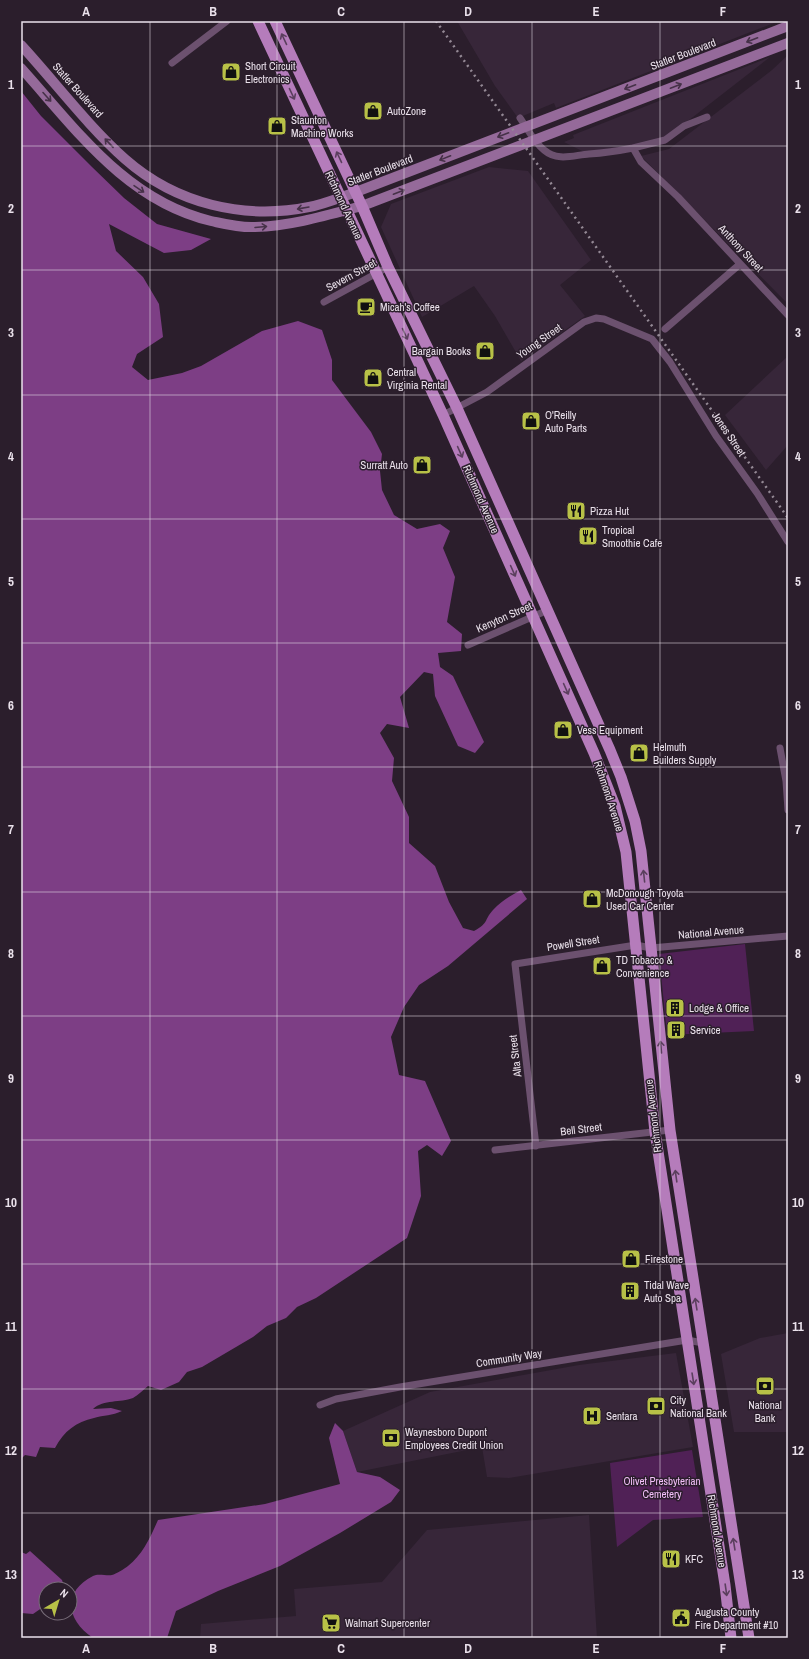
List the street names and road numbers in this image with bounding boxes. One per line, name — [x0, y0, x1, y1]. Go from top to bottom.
street label: Statler Boulevard — [648, 35, 718, 73]
street label: Statler Boulevard — [50, 60, 106, 120]
street label: Statler Boulevard — [345, 151, 415, 189]
street label: Richmond Avenue — [322, 169, 366, 241]
street label: Anthony Street — [715, 221, 767, 275]
street label: Severn Street — [323, 255, 379, 294]
street label: Young Street — [514, 320, 565, 362]
street label: Jones Street — [709, 409, 749, 459]
street label: Richmond Avenue — [460, 463, 502, 535]
street label: Kenyton Street — [474, 598, 535, 636]
street label: Richmond Avenue — [591, 759, 627, 833]
street label: National Avenue — [677, 922, 745, 942]
street label: Powell Street — [546, 932, 601, 954]
street label: Alta Street — [505, 1034, 525, 1079]
street label: Richmond Avenue — [642, 1079, 664, 1153]
street label: Bell Street — [559, 1119, 603, 1138]
street label: Community Way — [475, 1346, 543, 1370]
street label: Richmond Avenue — [704, 1494, 730, 1568]

